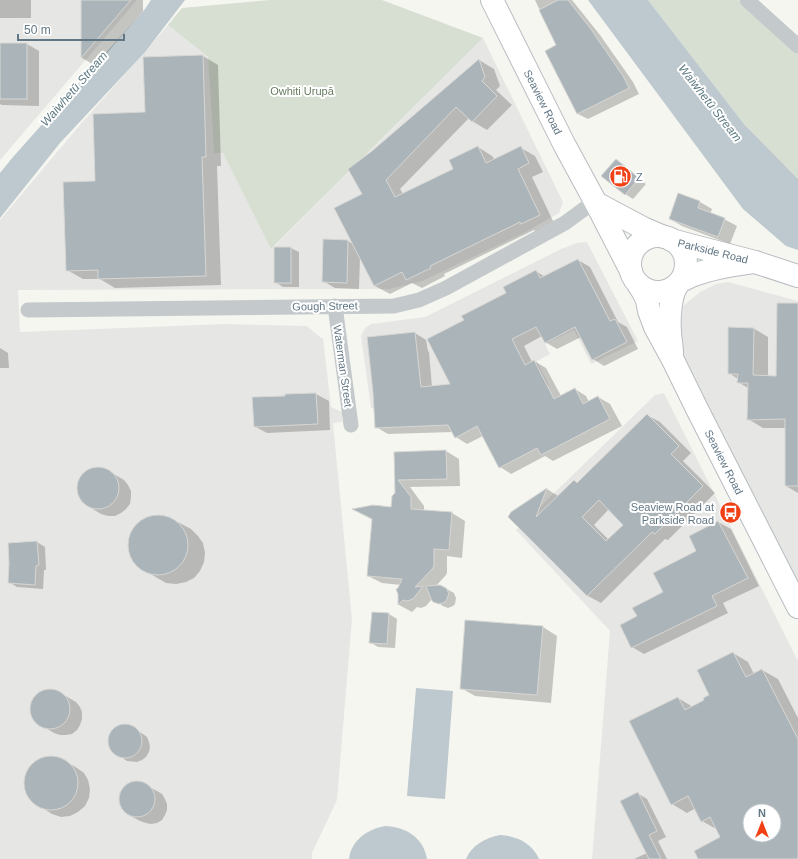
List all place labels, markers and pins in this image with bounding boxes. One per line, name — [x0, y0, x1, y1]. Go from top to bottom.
fuel station icon: Z — [607, 164, 633, 190]
place label: Z — [636, 171, 643, 183]
bus stop icon: Seaview Road at Parkside Road — [717, 500, 743, 526]
place label: Seaview Road at Parkside Road — [631, 501, 714, 526]

